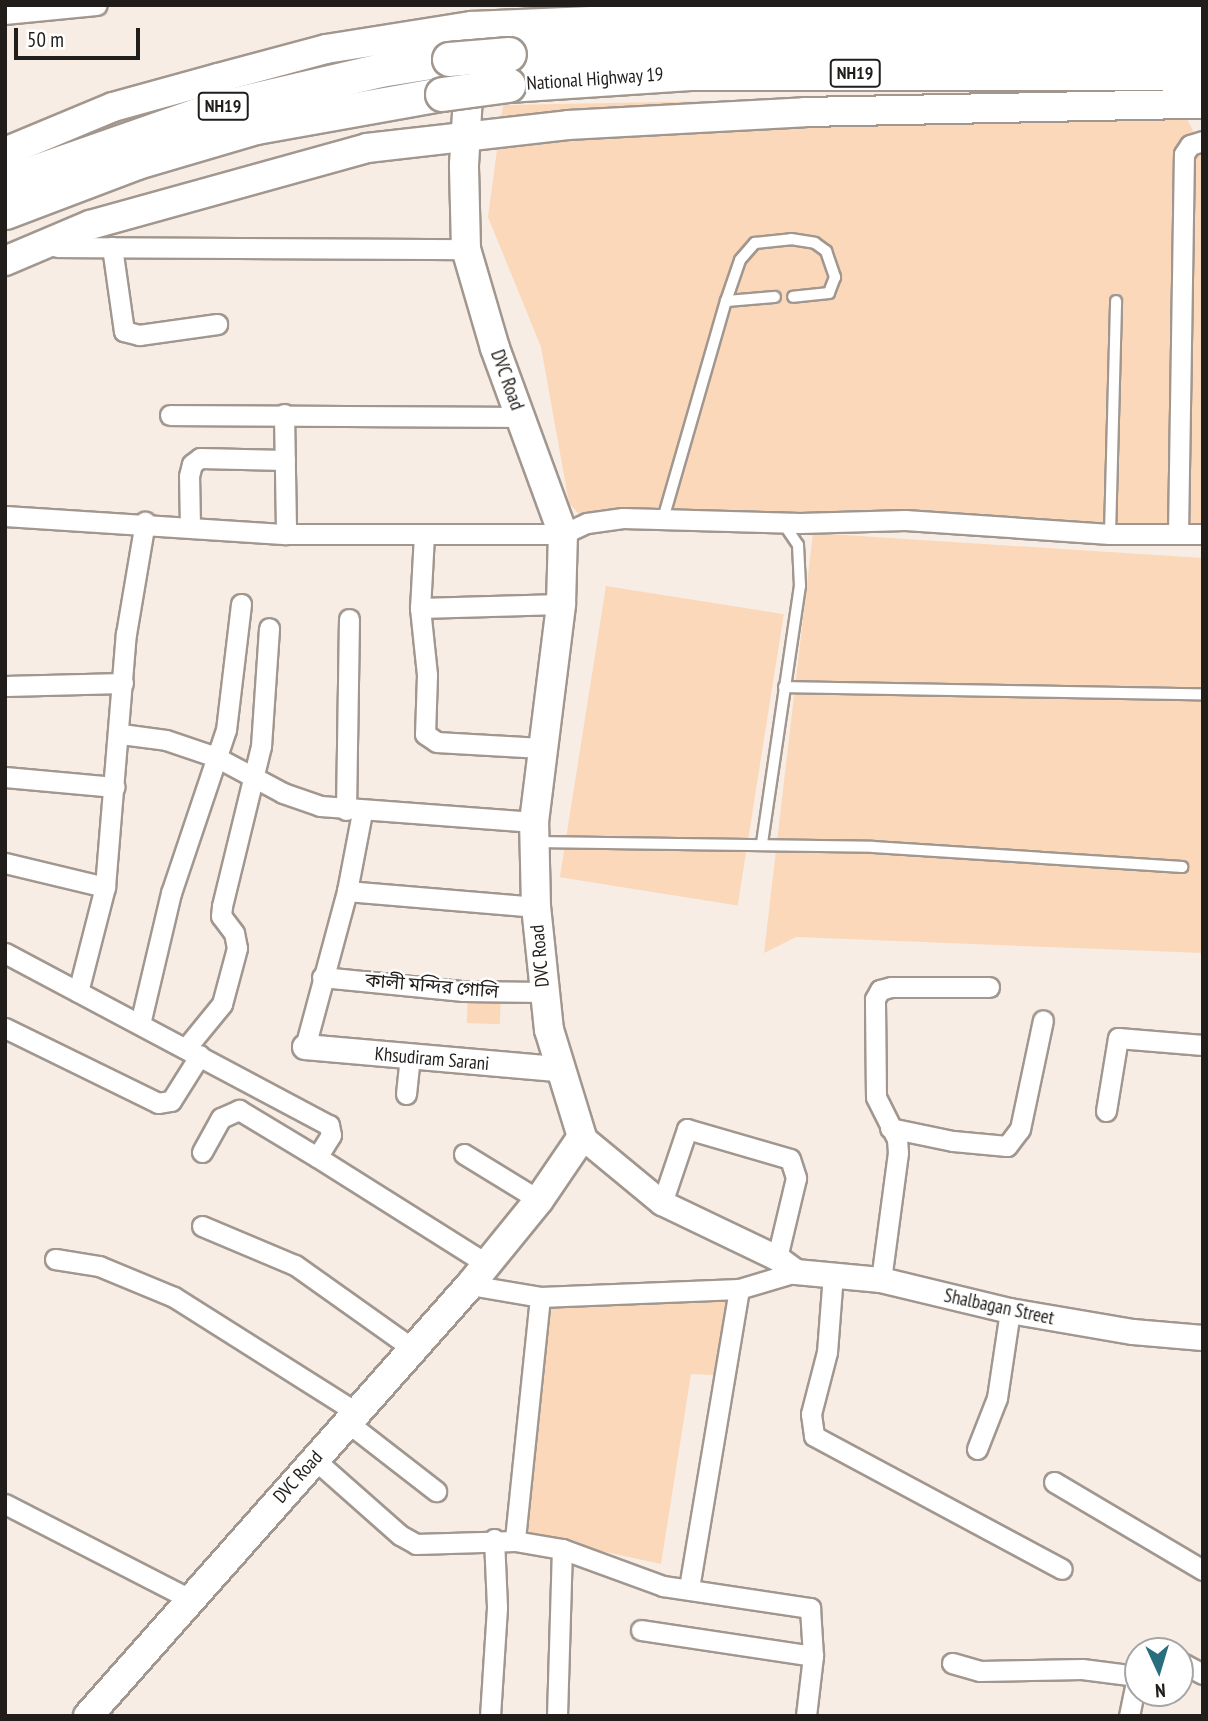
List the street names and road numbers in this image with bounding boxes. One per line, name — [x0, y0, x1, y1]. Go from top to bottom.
road number: NH19 — [829, 58, 881, 88]
street label: National Highway 19 — [526, 63, 664, 95]
road number: NH19 — [197, 92, 249, 120]
street label: DVC Road — [486, 346, 528, 414]
street label: DVC Road — [526, 924, 554, 988]
street label: কালী মন্দির গোলি — [364, 969, 500, 1003]
street label: Khsudiram Sarani — [374, 1043, 490, 1075]
street label: Shalbagan Street — [942, 1284, 1056, 1330]
street label: DVC Road — [268, 1446, 328, 1508]

